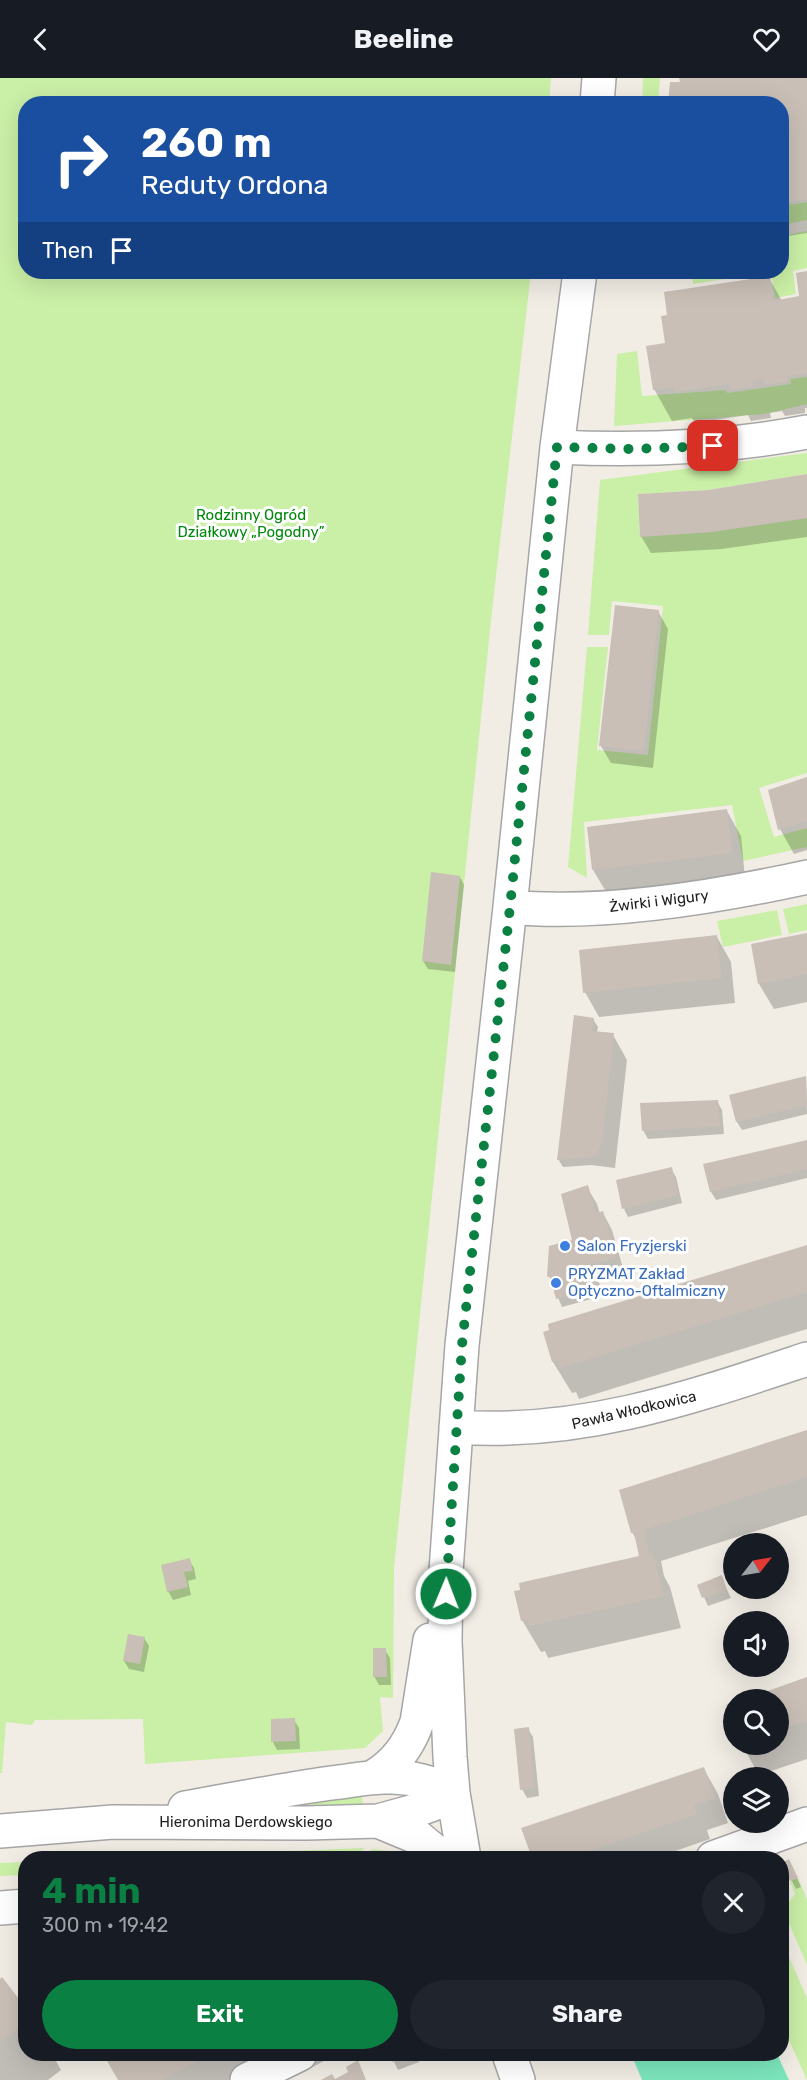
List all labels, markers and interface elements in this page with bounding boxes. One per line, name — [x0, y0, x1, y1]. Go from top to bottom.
icon: back — [24, 23, 57, 56]
text: Beeline — [354, 23, 453, 55]
icon: heart — [750, 23, 783, 56]
text: 260 m — [141, 118, 272, 168]
icon: right — [42, 120, 120, 198]
text: Reduty Ordona — [141, 169, 328, 201]
icon: arrive — [105, 234, 138, 267]
text: Then — [42, 237, 93, 264]
pin — [687, 420, 738, 471]
icon: arrive — [696, 429, 729, 462]
park label: Rodzinny Ogród Działkowy „Pogodny” — [178, 506, 325, 541]
street label: Żwirki i Wigury — [608, 886, 710, 916]
place label: Salon Fryzjerski — [577, 1237, 687, 1255]
marker: Salon Fryzjerski — [558, 1239, 572, 1253]
place label: PRYZMAT Zakład Optyczno-Oftalmiczny — [568, 1265, 726, 1300]
marker: PRYZMAT Zakład Optyczno-Oftalmiczny — [549, 1276, 563, 1290]
street label: Pawła Włodkowica — [570, 1387, 698, 1433]
north arrow — [723, 1533, 789, 1599]
map controls — [723, 1533, 789, 1833]
position arrow — [414, 1562, 478, 1626]
button: sound — [723, 1611, 789, 1677]
button: search — [723, 1689, 789, 1755]
button: layers — [723, 1767, 789, 1833]
street label: Hieronima Derdowskiego — [159, 1813, 333, 1831]
text: 4 min — [42, 1869, 141, 1912]
button: close — [702, 1871, 765, 1934]
text: 300 m · 19:42 — [42, 1913, 168, 1937]
button: Exit — [42, 1980, 398, 2049]
button: Share — [410, 1980, 765, 2049]

